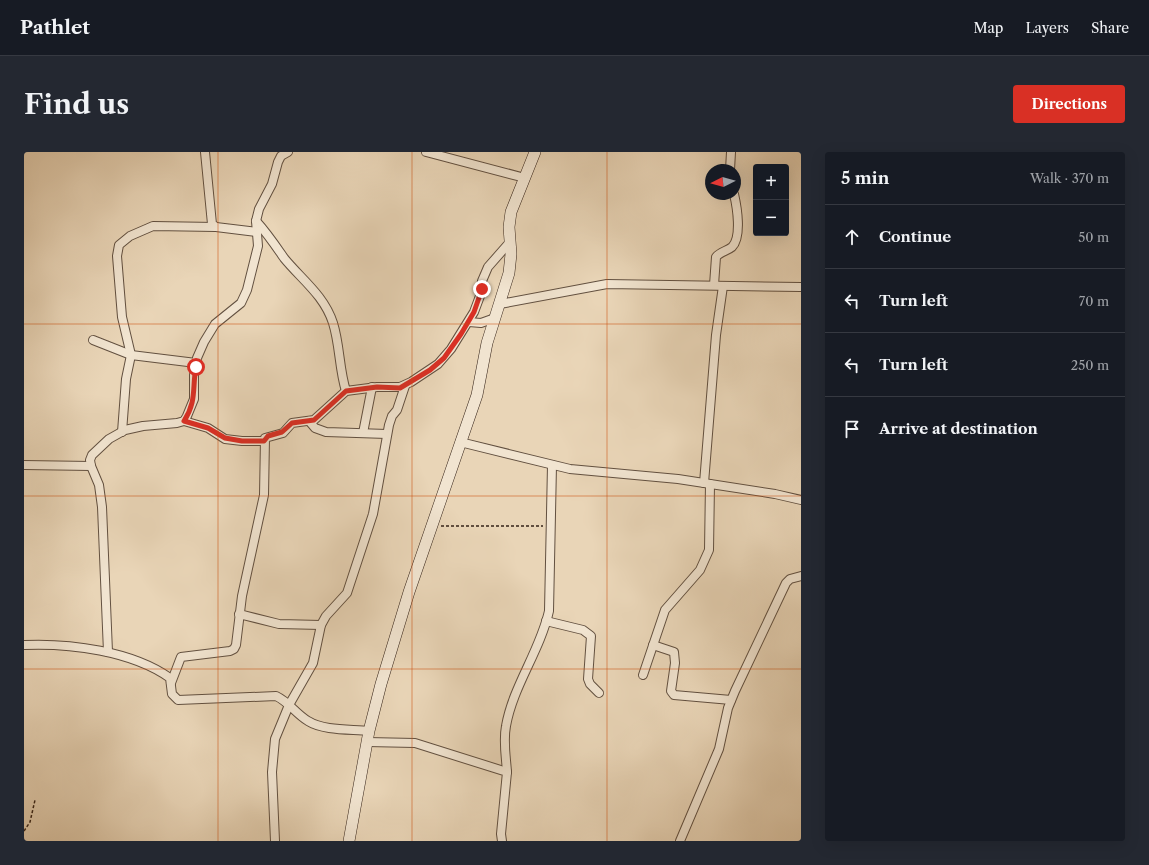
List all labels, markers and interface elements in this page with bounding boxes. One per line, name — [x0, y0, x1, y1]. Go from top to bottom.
text: Pathlet — [20, 16, 90, 39]
text: Map — [973, 19, 1003, 37]
text: Layers — [1025, 19, 1069, 37]
text: Share — [1091, 19, 1129, 37]
button: Directions — [1013, 85, 1125, 123]
text: Find us — [24, 87, 129, 121]
north arrow — [705, 164, 741, 200]
map controls — [753, 164, 789, 236]
button: + — [753, 164, 789, 200]
text: 5 min — [841, 168, 889, 188]
text: Walk · 370 m — [1030, 170, 1109, 186]
button: − — [753, 200, 789, 236]
icon: ahead — [841, 226, 863, 248]
text: Continue — [879, 227, 951, 246]
text: 50 m — [1078, 229, 1109, 245]
route end — [473, 280, 491, 298]
icon: left — [841, 290, 863, 312]
text: Turn left — [879, 291, 948, 310]
text: 70 m — [1079, 293, 1109, 309]
icon: left — [841, 354, 863, 376]
text: Turn left — [879, 355, 948, 374]
text: 250 m — [1071, 357, 1109, 373]
route start — [187, 358, 205, 376]
icon: arrive — [841, 418, 863, 440]
text: Arrive at destination — [879, 419, 1038, 438]

